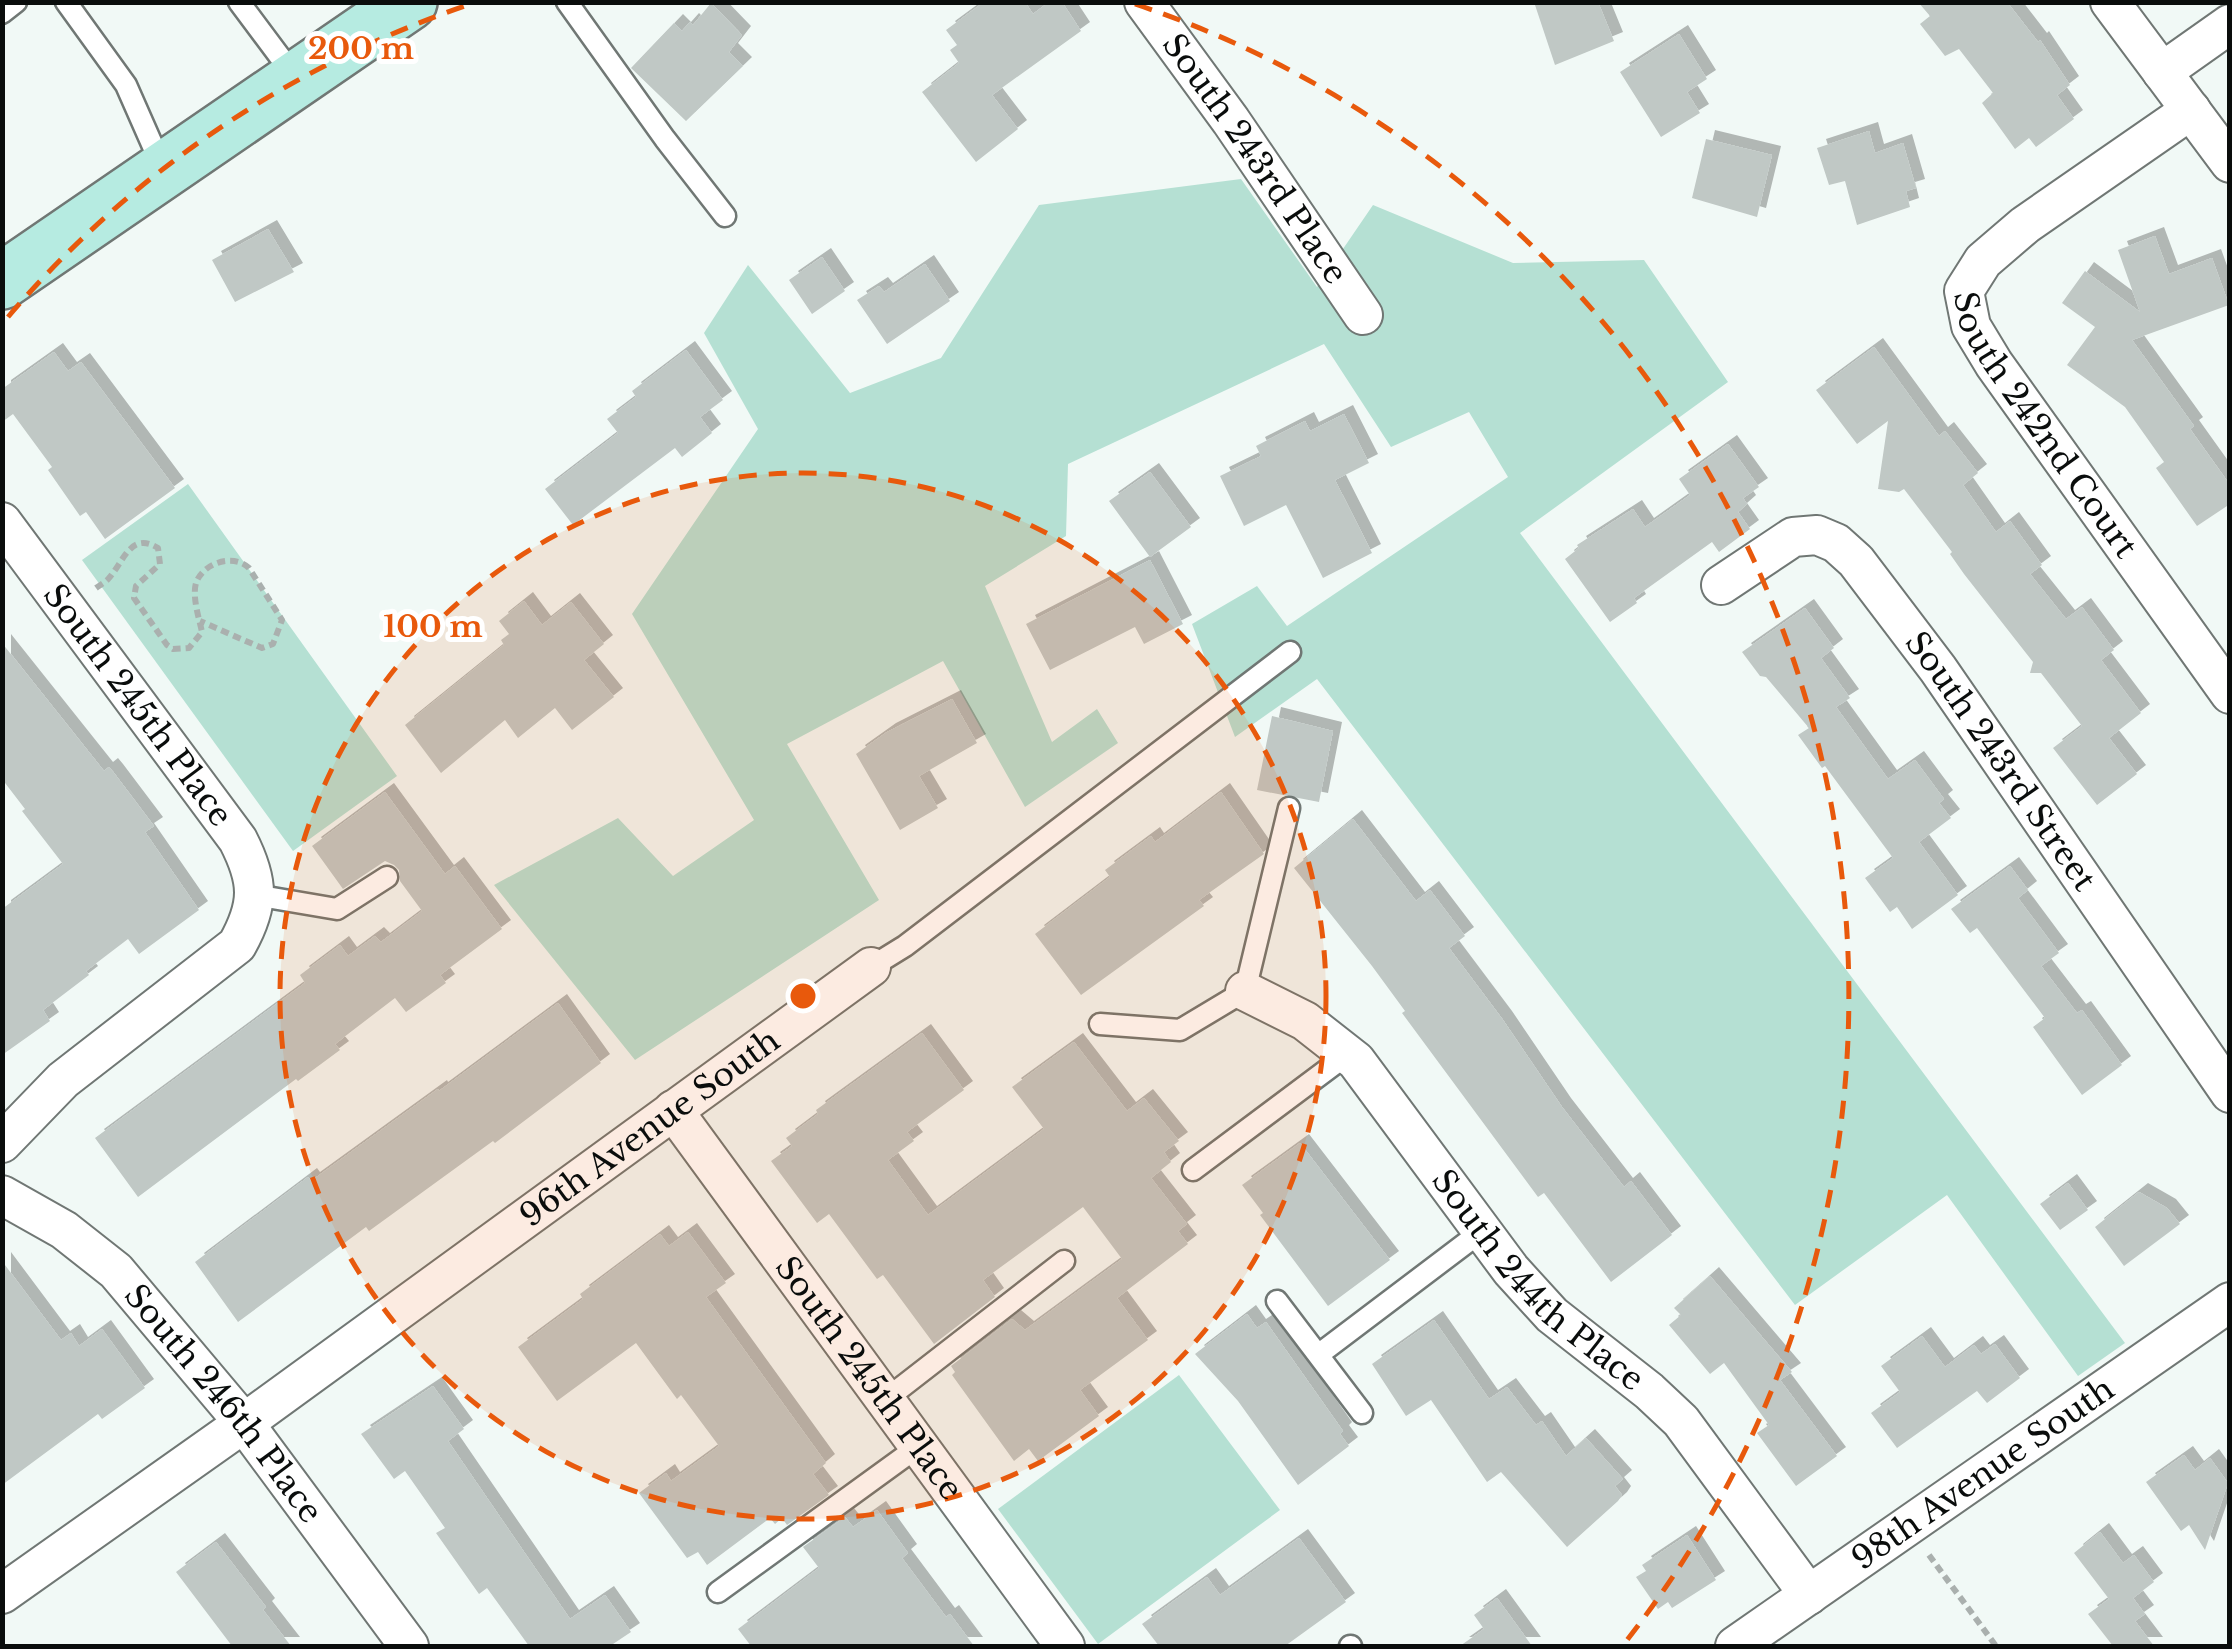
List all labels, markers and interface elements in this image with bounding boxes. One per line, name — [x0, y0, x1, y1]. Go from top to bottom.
street label: South 243rd Place — [1154, 26, 1356, 291]
text: 200 m — [308, 30, 414, 67]
street label: South 242nd Court — [1945, 288, 2146, 566]
street label: South 245th Place — [35, 576, 241, 834]
text: 100 m — [383, 608, 483, 645]
street label: South 243rd Street — [1897, 623, 2105, 898]
centre of rings — [785, 978, 821, 1014]
street label: 96th Avenue South — [512, 1020, 787, 1236]
street label: South 244th Place — [1423, 1161, 1652, 1399]
street label: South 245th Place — [767, 1248, 971, 1508]
street label: South 246th Place — [116, 1276, 331, 1531]
street label: 98th Avenue South — [1844, 1369, 2122, 1579]

